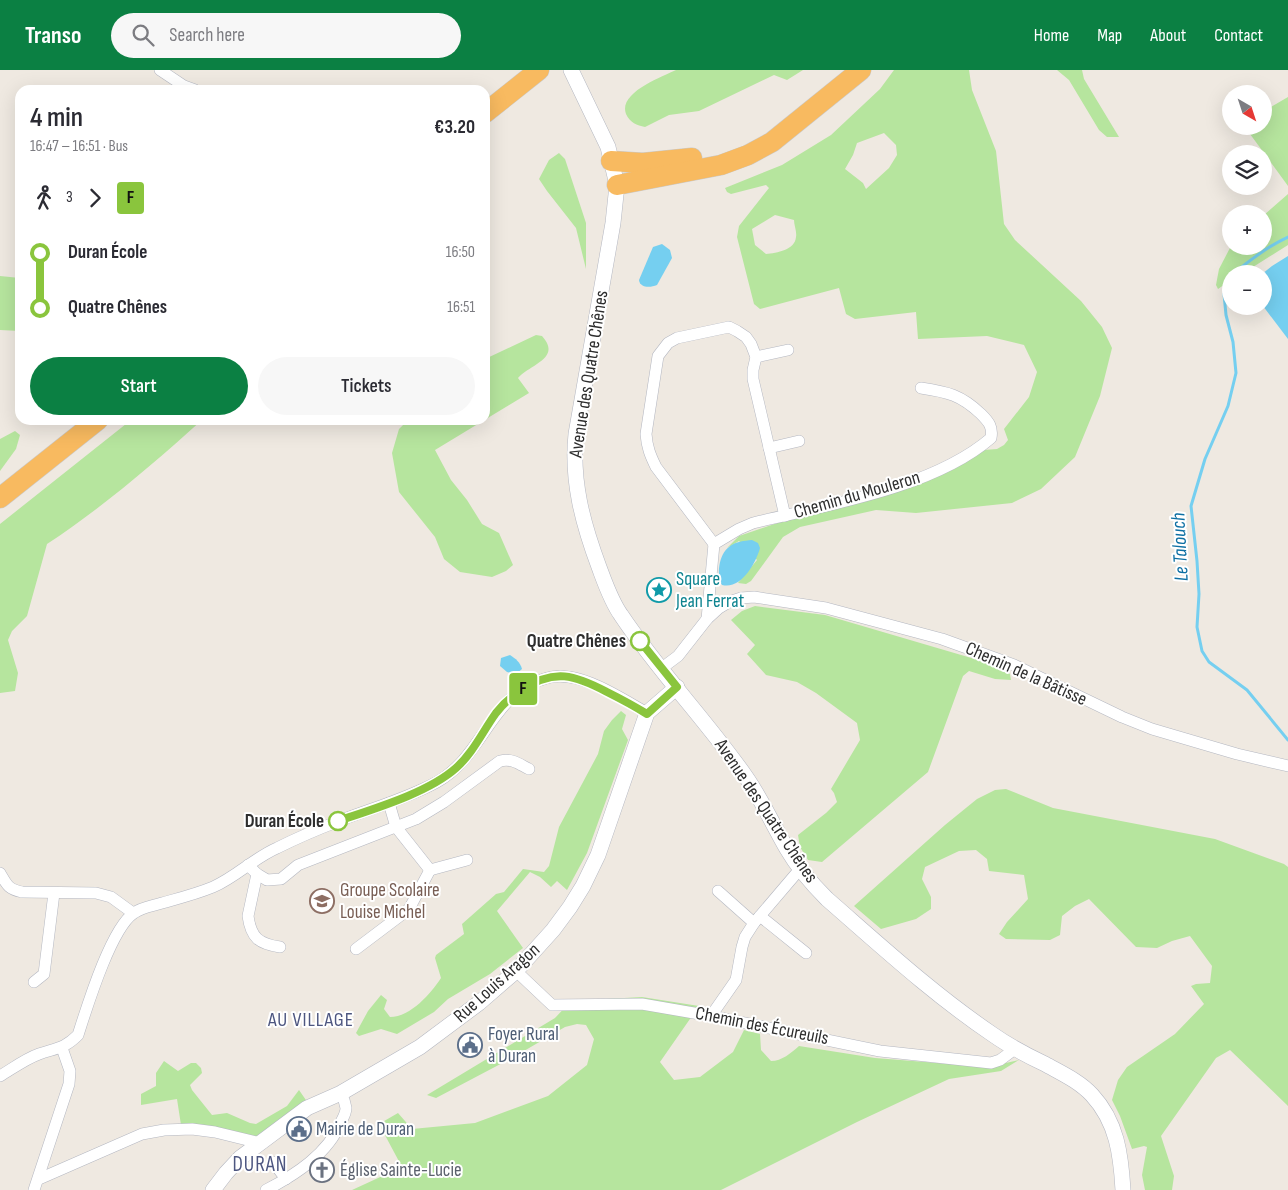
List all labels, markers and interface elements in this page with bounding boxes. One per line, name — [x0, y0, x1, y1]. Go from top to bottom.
search box — [111, 13, 461, 58]
text: Transo — [25, 21, 81, 50]
icon: search — [129, 21, 157, 49]
text: Search here — [169, 24, 245, 47]
text: Home — [1034, 25, 1069, 46]
text: Map — [1097, 25, 1122, 46]
text: About — [1150, 25, 1186, 46]
text: Contact — [1214, 25, 1263, 46]
north arrow — [1222, 85, 1272, 135]
map controls — [1222, 85, 1272, 315]
text: 4 min — [30, 101, 83, 134]
text: €3.20 — [434, 116, 475, 139]
text: 16:47 – 16:51 · Bus — [30, 137, 128, 156]
button: layers — [1222, 145, 1272, 195]
icon: walk — [30, 184, 58, 212]
icon: forward — [81, 184, 109, 212]
text: F — [127, 187, 134, 208]
text: 3 — [66, 188, 73, 207]
button: + — [1222, 205, 1272, 255]
text: Duran École — [68, 241, 147, 264]
text: 16:50 — [446, 243, 475, 262]
button: − — [1222, 265, 1272, 315]
street label: Avenue des Quatre Chênes — [564, 289, 614, 460]
text: Quatre Chênes — [68, 296, 167, 319]
text: 16:51 — [447, 298, 475, 317]
button: Start — [30, 357, 248, 415]
button: Tickets — [258, 357, 475, 415]
street label: Chemin du Mouleron — [791, 466, 923, 524]
water label: Le Talouch — [1166, 512, 1194, 582]
place label: Square Jean Ferrat — [675, 568, 744, 613]
place icon: Square Jean Ferrat — [646, 577, 672, 603]
place label: Quatre Chênes — [527, 630, 626, 653]
marker: Quatre Chênes — [630, 631, 650, 651]
street label: Chemin de la Bâtisse — [962, 637, 1090, 711]
line badge: F — [507, 673, 539, 705]
text: F — [519, 678, 527, 699]
street label: Avenue des Quatre Chênes — [709, 734, 823, 887]
place label: Duran École — [245, 810, 324, 833]
marker: Duran École — [328, 811, 348, 831]
place label: Groupe Scolaire Louise Michel — [340, 879, 440, 924]
school or university icon: Groupe Scolaire Louise Michel — [309, 888, 335, 914]
street label: Rue Louis Aragon — [449, 938, 545, 1028]
street label: Chemin des Écureuils — [693, 1002, 831, 1050]
district label: AU VILLAGE — [267, 1008, 354, 1032]
place label: Foyer Rural à Duran — [488, 1023, 559, 1068]
public building icon: Foyer Rural à Duran — [457, 1032, 483, 1058]
public building icon: Mairie de Duran — [286, 1116, 312, 1142]
place label: Mairie de Duran — [316, 1118, 414, 1141]
district label: DURAN — [233, 1152, 287, 1177]
church icon: Église Sainte-Lucie — [309, 1157, 335, 1183]
place label: Église Sainte-Lucie — [340, 1159, 462, 1182]

